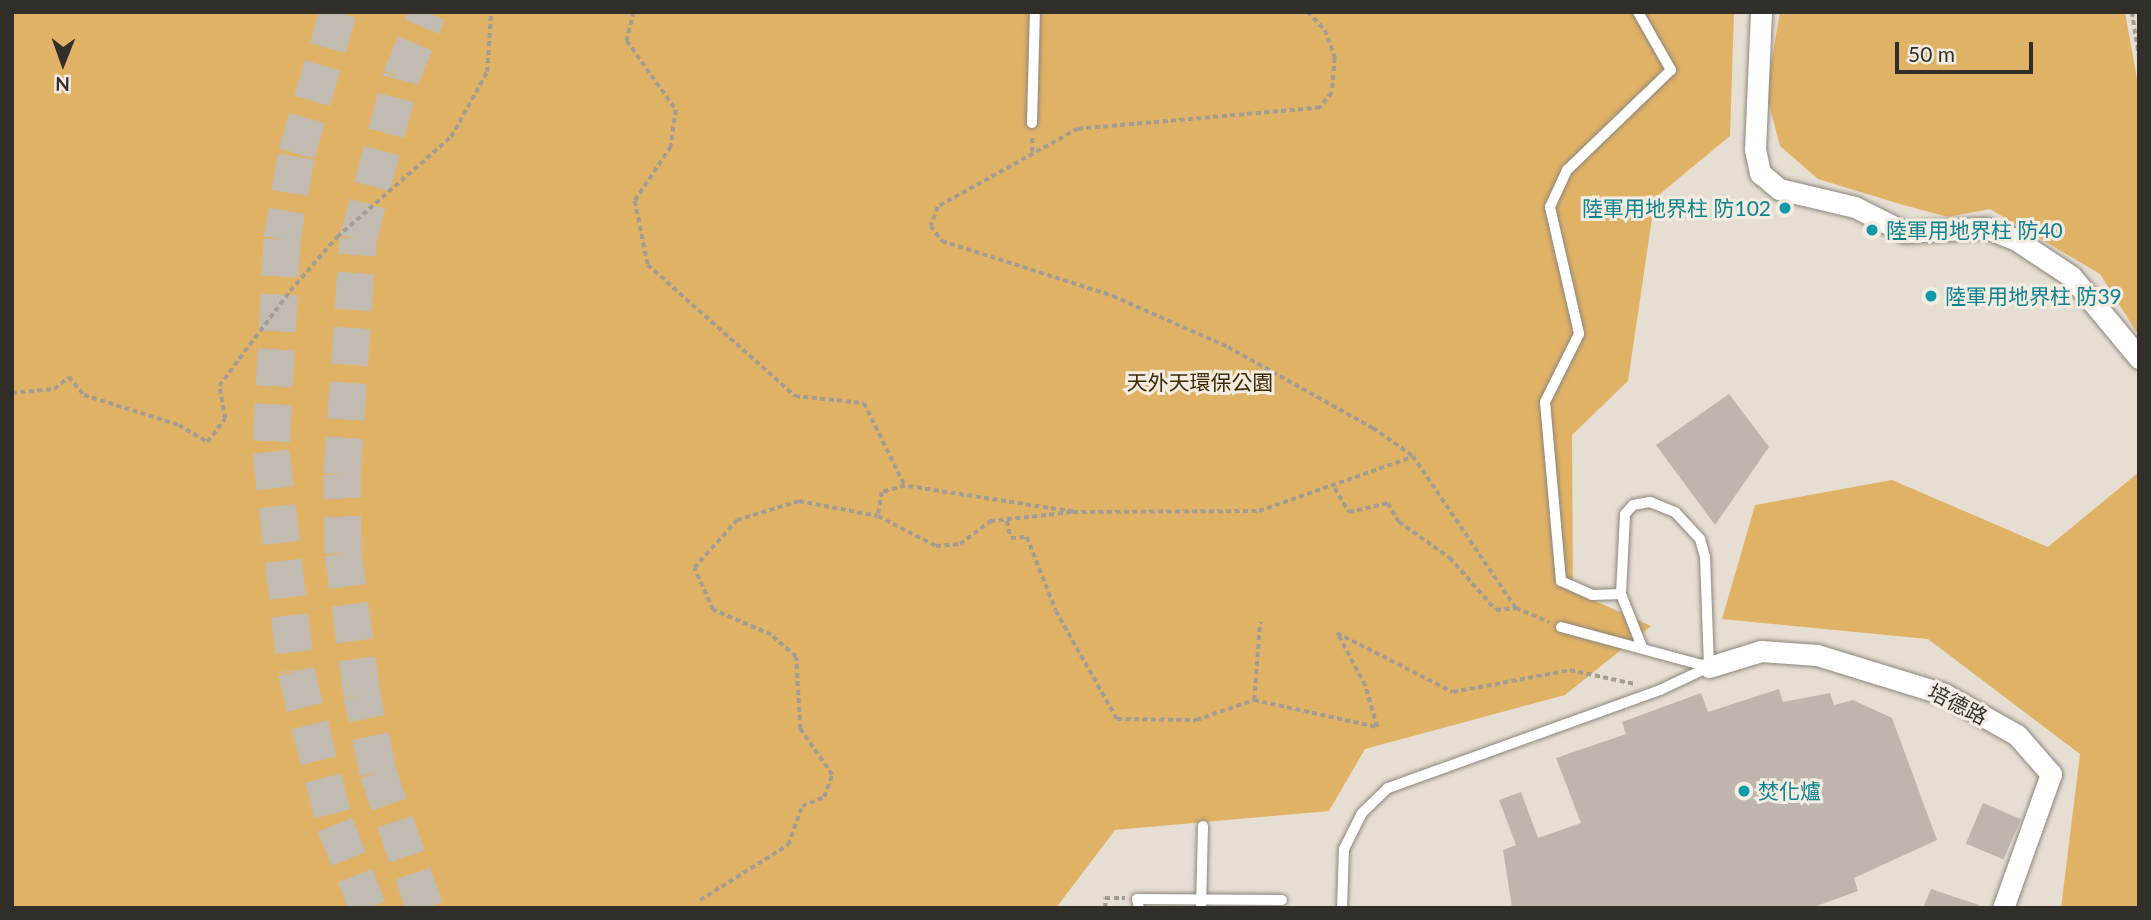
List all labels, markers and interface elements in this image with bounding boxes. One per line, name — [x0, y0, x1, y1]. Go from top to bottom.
north arrow — [28, 28, 98, 98]
scale bar — [1899, 28, 2037, 72]
text: 50 m — [1908, 41, 1955, 66]
text: N — [55, 73, 70, 96]
place label: 陸軍用地界柱 防102 — [1582, 195, 1771, 221]
marker: 陸軍用地界柱 防102 — [1777, 200, 1793, 216]
place label: 陸軍用地界柱 防40 — [1886, 217, 2063, 243]
marker: 陸軍用地界柱 防40 — [1864, 222, 1880, 238]
place label: 陸軍用地界柱 防39 — [1945, 283, 2122, 309]
marker: 陸軍用地界柱 防39 — [1923, 288, 1939, 304]
park label: 天外天環保公園 — [1127, 369, 1273, 395]
street label: 培德路 — [1924, 678, 1992, 730]
place label: 焚化爐 — [1758, 778, 1821, 804]
marker: 焚化爐 — [1736, 783, 1752, 799]

